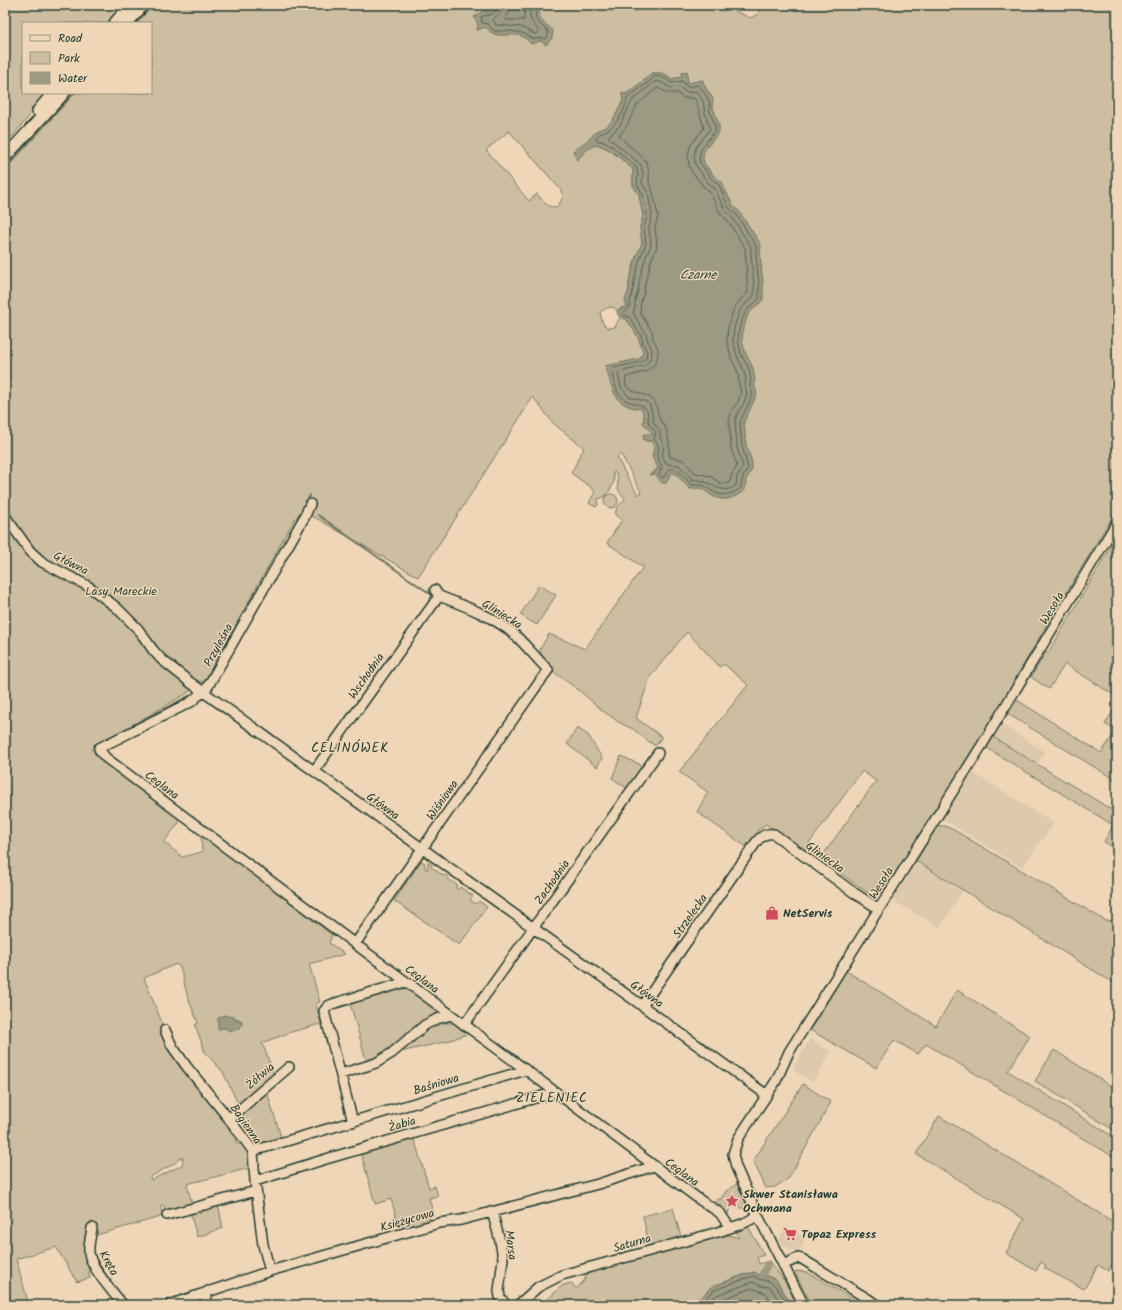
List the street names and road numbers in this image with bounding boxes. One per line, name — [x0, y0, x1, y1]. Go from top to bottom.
street label: Główna — [50, 547, 92, 581]
street label: Wesoła — [1035, 588, 1070, 628]
street label: Gliniecka — [478, 595, 526, 634]
street label: Przyleśna — [199, 620, 238, 670]
street label: Wschodnia — [344, 649, 389, 703]
street label: Ceglana — [140, 766, 183, 805]
street label: Wiśniowa — [422, 776, 464, 824]
street label: Główna — [362, 788, 404, 825]
street label: Gliniecka — [801, 837, 849, 878]
street label: Zachodnia — [530, 856, 575, 909]
street label: Wesoła — [864, 863, 899, 903]
street label: Strzelecka — [668, 890, 713, 942]
street label: Ceglana — [400, 960, 443, 999]
street label: Główna — [626, 976, 668, 1013]
street label: Żółwia — [241, 1058, 280, 1095]
street label: Baśniowa — [411, 1068, 462, 1100]
street label: Bagienna — [225, 1100, 267, 1149]
street label: Żabia — [386, 1111, 418, 1137]
street label: Ceglana — [660, 1153, 703, 1192]
street label: Księżycowa — [378, 1204, 437, 1237]
street label: Marsa — [499, 1229, 522, 1261]
street label: Saturna — [611, 1229, 654, 1258]
street label: Kręta — [94, 1247, 124, 1280]

